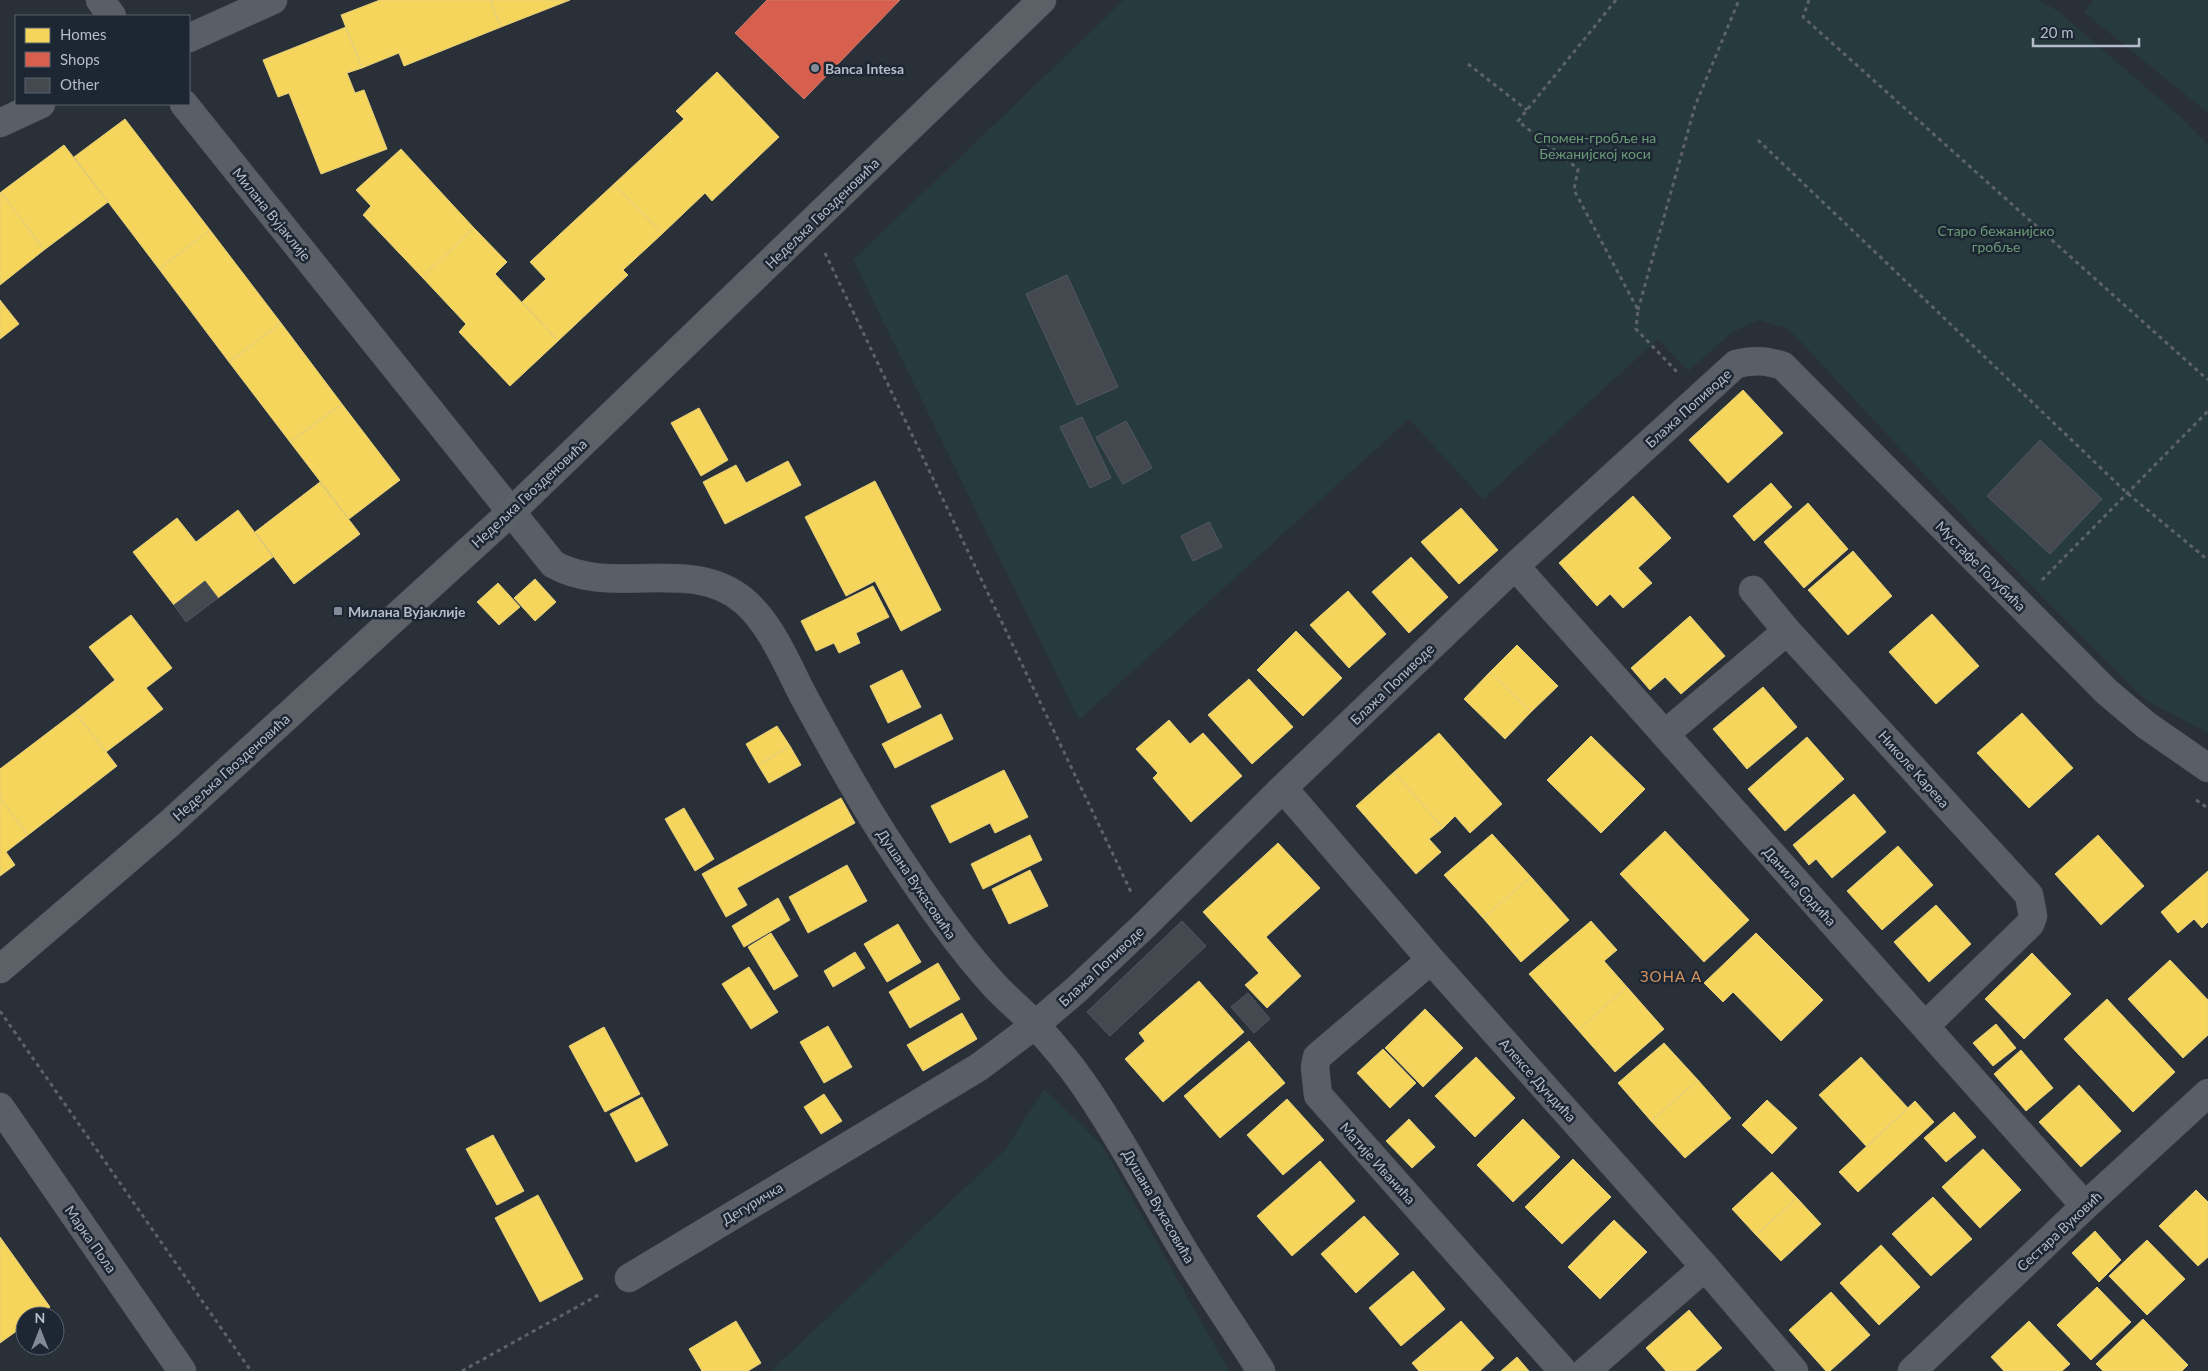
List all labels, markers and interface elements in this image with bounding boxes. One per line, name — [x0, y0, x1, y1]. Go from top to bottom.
legend — [15, 15, 190, 105]
scale bar — [2033, 15, 2139, 47]
text: 20 m — [2040, 23, 2074, 41]
text: Homes — [60, 25, 106, 43]
text: Shops — [60, 50, 100, 68]
place label: Banca Intesa — [825, 60, 904, 77]
marker: Banca Intesa — [809, 62, 821, 74]
text: Other — [60, 75, 100, 93]
park label: Спомен-гробље на Бежанијској коси — [1534, 129, 1656, 162]
street label: Недељка Гвозденовића — [762, 154, 882, 272]
street label: Милана Вујаклије — [229, 164, 315, 264]
park label: Старо бежанијско гробље — [1938, 222, 2054, 255]
street label: Блажа Попиводе — [1642, 365, 1734, 451]
street label: Недељка Гвозденовића — [468, 435, 590, 551]
street label: Мустафе Голубића — [1932, 517, 2030, 615]
place label: Милана Вујаклије — [348, 603, 466, 620]
marker: Милана Вујаклије — [332, 605, 344, 617]
street label: Блажа Попиводе — [1347, 640, 1437, 728]
street label: Недељка Гвозденовића — [169, 710, 293, 824]
street label: Николе Карева — [1875, 727, 1953, 811]
street label: Душана Вукасовића — [874, 826, 960, 942]
street label: Данила Срдића — [1760, 843, 1840, 929]
street label: Блажа Попиводе — [1055, 922, 1147, 1010]
district label: ЗОНА А — [1640, 967, 1702, 985]
street label: Алексе Дундића — [1496, 1035, 1580, 1125]
street label: Матије Иванића — [1337, 1119, 1419, 1207]
street label: Душана Вукасовића — [1119, 1146, 1199, 1266]
street label: Дегуричка — [718, 1178, 786, 1228]
street label: Сестара Вуковић — [2013, 1187, 2105, 1275]
street label: Марка Пола — [62, 1202, 120, 1276]
north arrow — [15, 1306, 65, 1356]
text: N — [35, 1309, 45, 1326]

